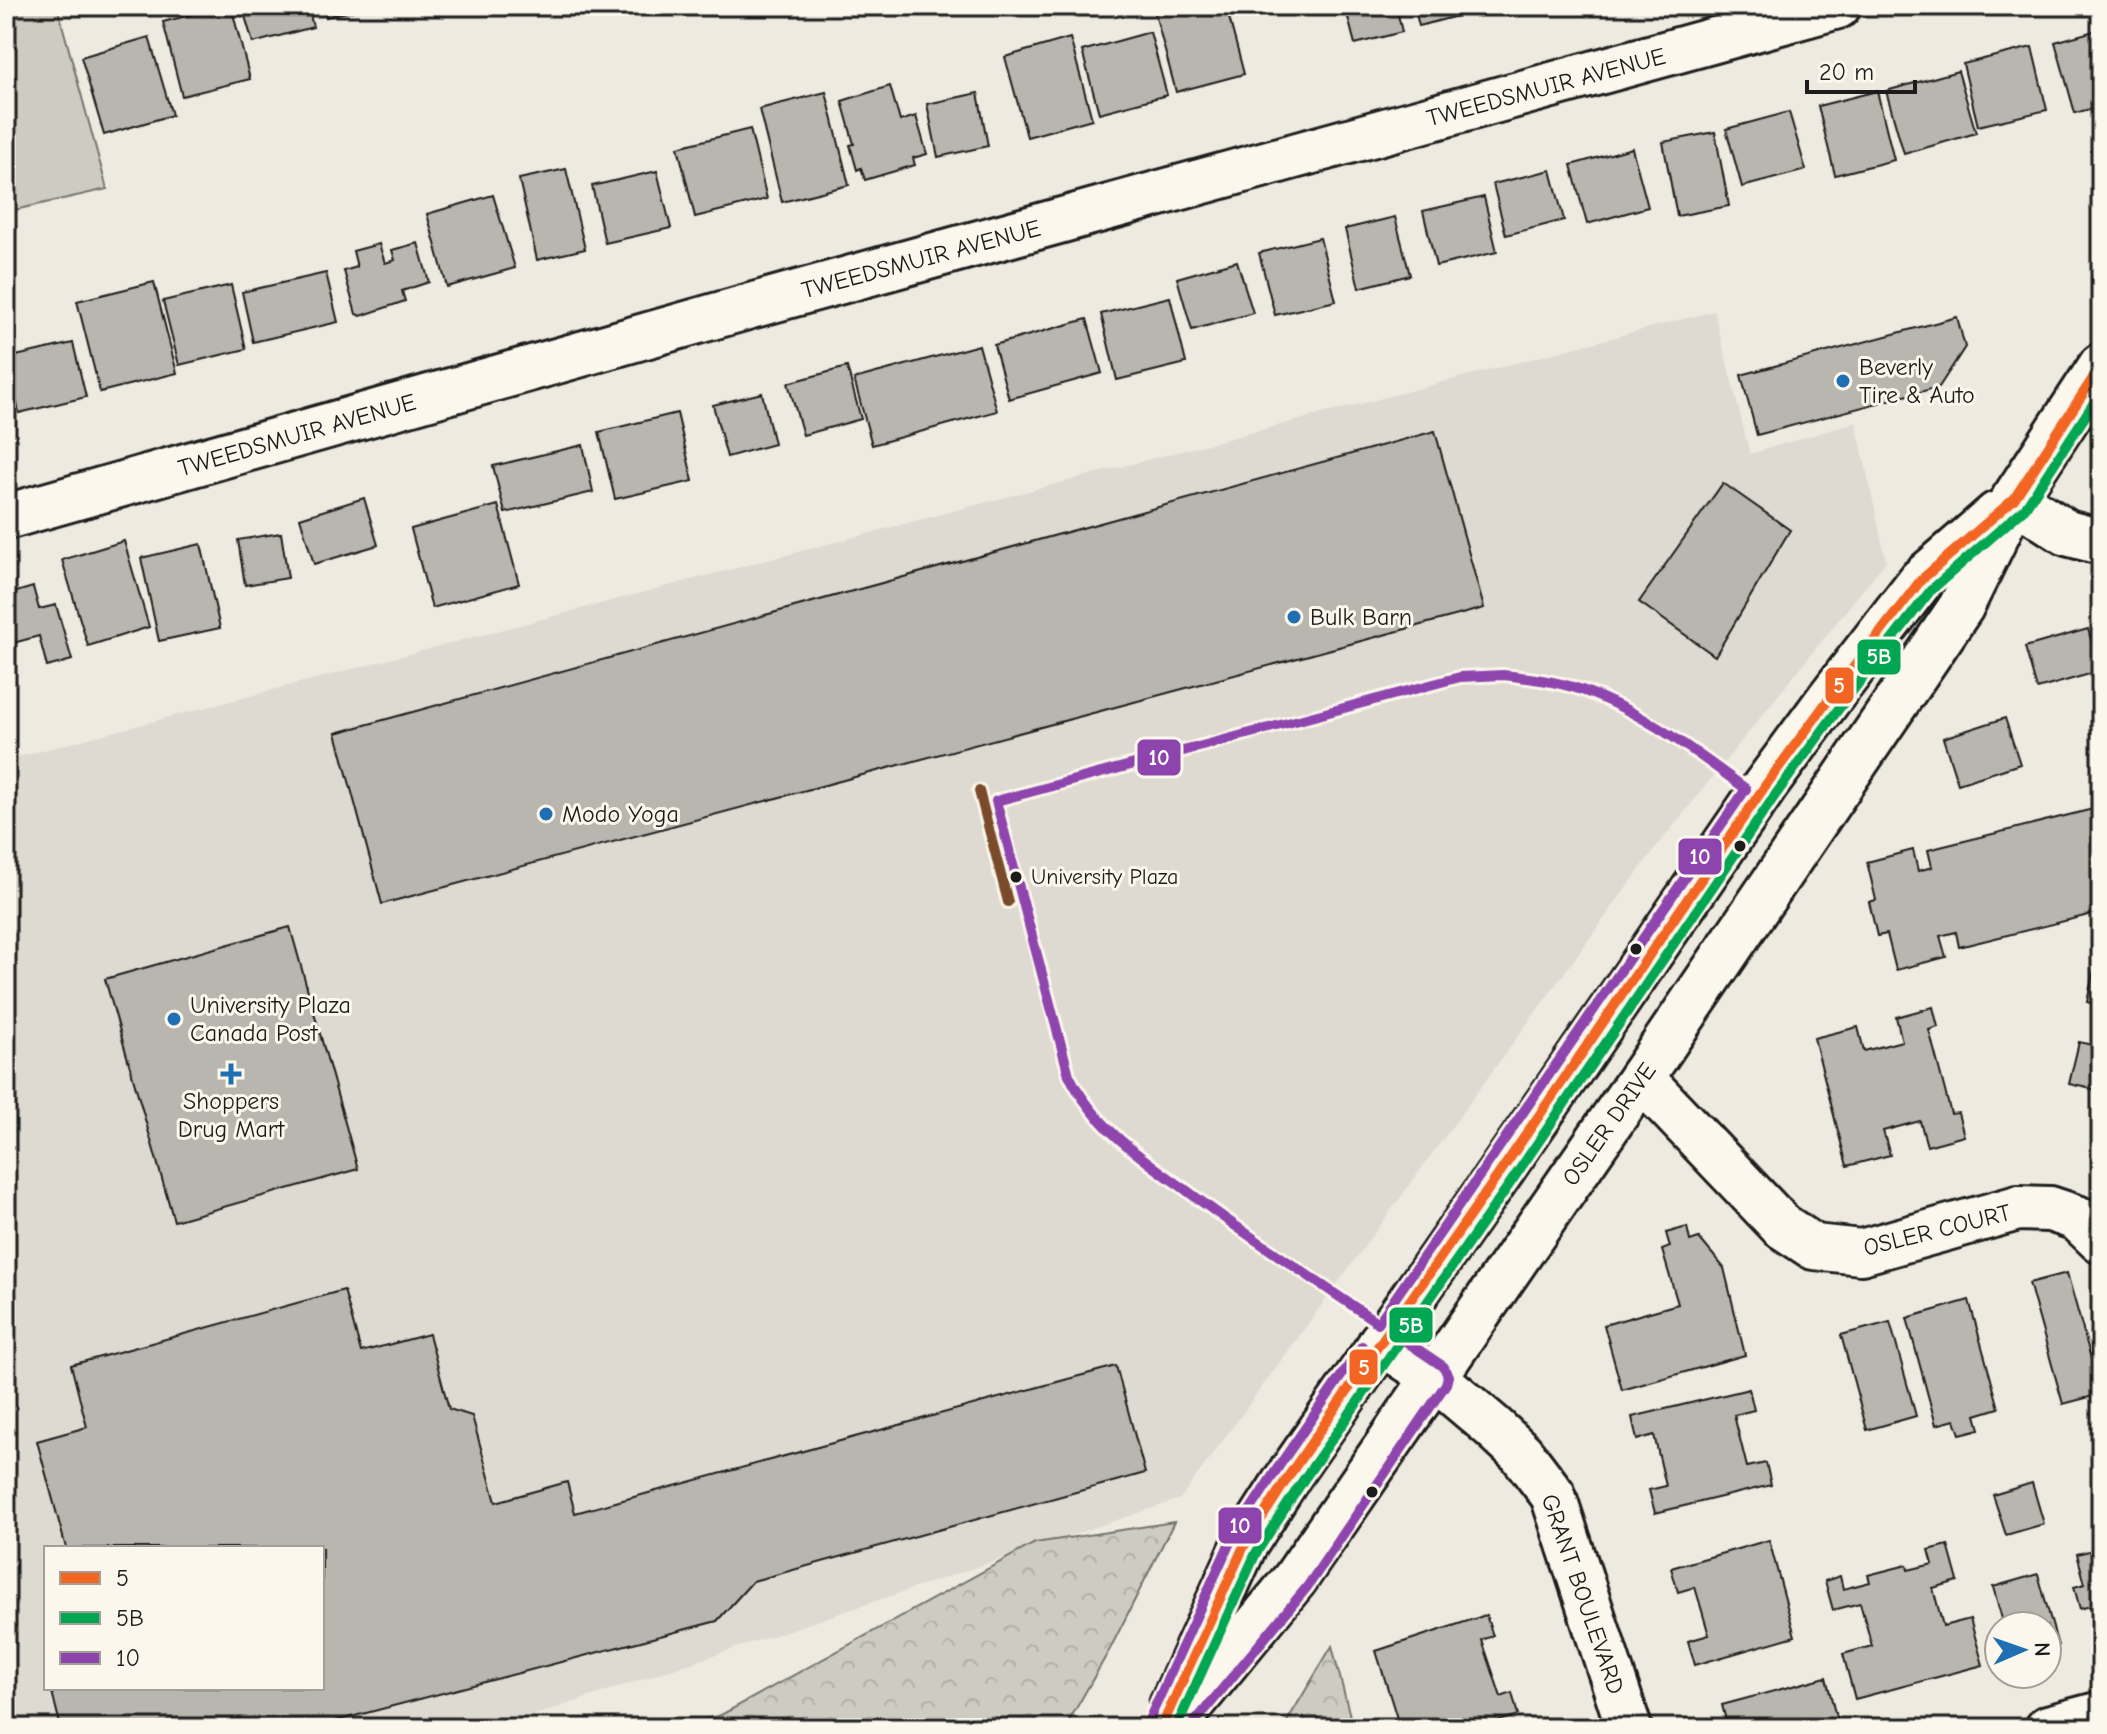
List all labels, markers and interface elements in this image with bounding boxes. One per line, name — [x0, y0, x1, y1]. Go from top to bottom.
street label: TWEEDSMUIR AVENUE — [1424, 42, 1668, 132]
scale bar — [1807, 44, 1915, 94]
text: 20 m — [1819, 58, 1874, 86]
street label: TWEEDSMUIR AVENUE — [799, 214, 1043, 304]
place label: Beverly Tire & Auto — [1859, 353, 1975, 409]
marker: Beverly Tire & Auto — [1834, 372, 1852, 390]
street label: TWEEDSMUIR AVENUE — [175, 388, 419, 482]
place label: Bulk Barn — [1310, 603, 1412, 631]
marker: Bulk Barn — [1285, 608, 1303, 626]
line badge: 5B — [1856, 638, 1902, 676]
text: 5B — [1866, 644, 1892, 670]
line badge: 5 — [1824, 666, 1855, 705]
text: 5 — [1833, 673, 1845, 699]
line badge: 10 — [1136, 738, 1182, 777]
text: 10 — [1148, 745, 1170, 771]
place label: Modo Yoga — [562, 800, 679, 828]
marker: Modo Yoga — [537, 805, 555, 823]
line badge: 10 — [1677, 837, 1723, 876]
unlabelled marker — [1732, 838, 1748, 854]
text: 10 — [1689, 844, 1711, 870]
place label: University Plaza — [1031, 864, 1178, 890]
marker: University Plaza — [1008, 869, 1024, 885]
unlabelled marker — [1628, 941, 1644, 957]
place label: University Plaza Canada Post — [190, 991, 351, 1047]
marker: University Plaza Canada Post — [165, 1010, 183, 1028]
street label: OSLER DRIVE — [1556, 1057, 1662, 1191]
marker: Shoppers Drug Mart — [222, 1065, 240, 1083]
place label: Shoppers Drug Mart — [178, 1087, 285, 1143]
street label: OSLER COURT — [1860, 1198, 2014, 1262]
line badge: 5B — [1388, 1306, 1434, 1344]
text: 5B — [1398, 1313, 1424, 1339]
line badge: 5 — [1348, 1348, 1379, 1386]
text: 5 — [1358, 1355, 1370, 1381]
unlabelled marker — [1364, 1484, 1380, 1500]
street label: GRANT BOULEVARD — [1536, 1490, 1630, 1698]
line badge: 10 — [1217, 1506, 1263, 1545]
text: 10 — [1229, 1513, 1251, 1539]
legend — [44, 1546, 324, 1690]
text: 5 — [116, 1564, 129, 1592]
text: 5B — [116, 1604, 144, 1632]
north arrow — [1983, 1610, 2063, 1690]
text: N — [2029, 1642, 2055, 1657]
text: 10 — [116, 1644, 140, 1672]

